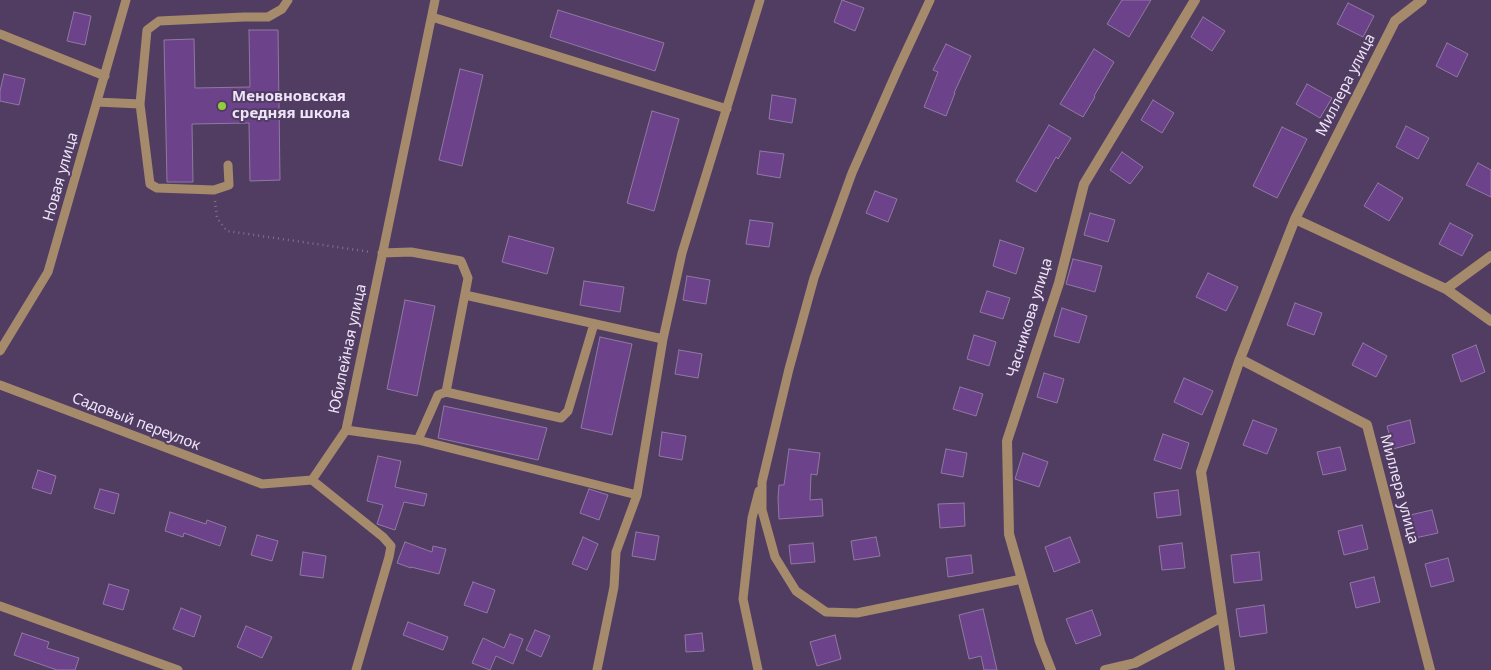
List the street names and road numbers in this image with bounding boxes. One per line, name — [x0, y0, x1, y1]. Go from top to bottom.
street label: Миллера улица — [1312, 31, 1380, 139]
street label: Новая улица — [40, 130, 82, 224]
street label: Часникова улица — [1003, 256, 1057, 380]
street label: Юбилейная улица — [325, 282, 371, 416]
street label: Садовый переулок — [69, 389, 203, 455]
street label: Миллера улица — [1376, 432, 1422, 546]

